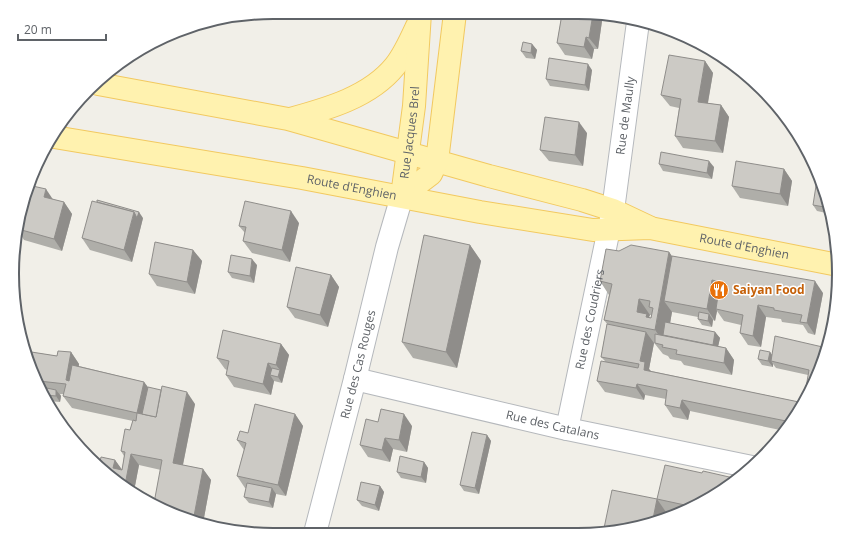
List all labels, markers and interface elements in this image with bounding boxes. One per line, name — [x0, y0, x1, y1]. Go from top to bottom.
scale bar — [18, 16, 106, 42]
text: 20 m — [24, 21, 52, 38]
street label: Rue de Maully — [611, 74, 639, 156]
street label: Rue Jacques Brel — [395, 86, 423, 180]
street label: Route d'Enghien — [305, 170, 398, 204]
street label: Route d'Enghien — [698, 229, 791, 263]
street label: Rue des Coudriers — [571, 267, 608, 371]
restaurant icon: Saiyan Food — [708, 279, 730, 301]
place label: Saiyan Food — [733, 281, 805, 298]
street label: Rue des Cas Rouges — [336, 308, 379, 421]
street label: Rue des Catalans — [504, 406, 601, 444]

